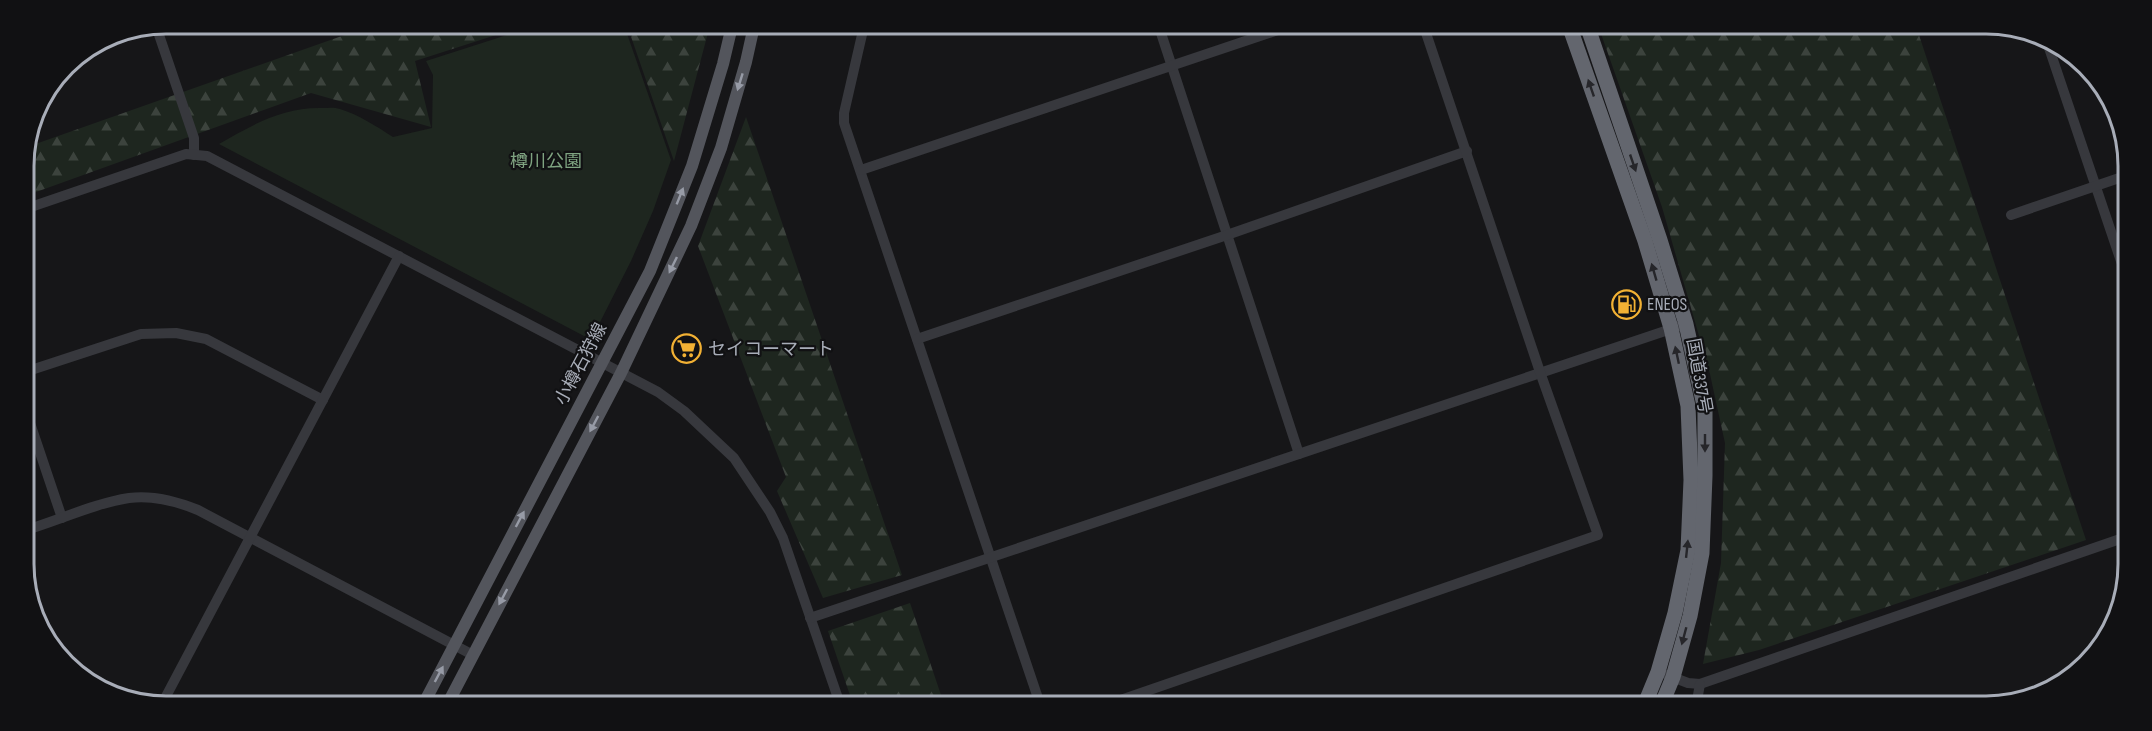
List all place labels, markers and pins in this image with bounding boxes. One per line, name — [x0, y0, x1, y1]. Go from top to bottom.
fuel station icon: ENEOS — [1610, 288, 1642, 320]
place label: ENEOS — [1647, 294, 1688, 315]
supermarket icon: セイコーマート — [671, 333, 703, 365]
place label: セイコーマート — [708, 339, 834, 360]

